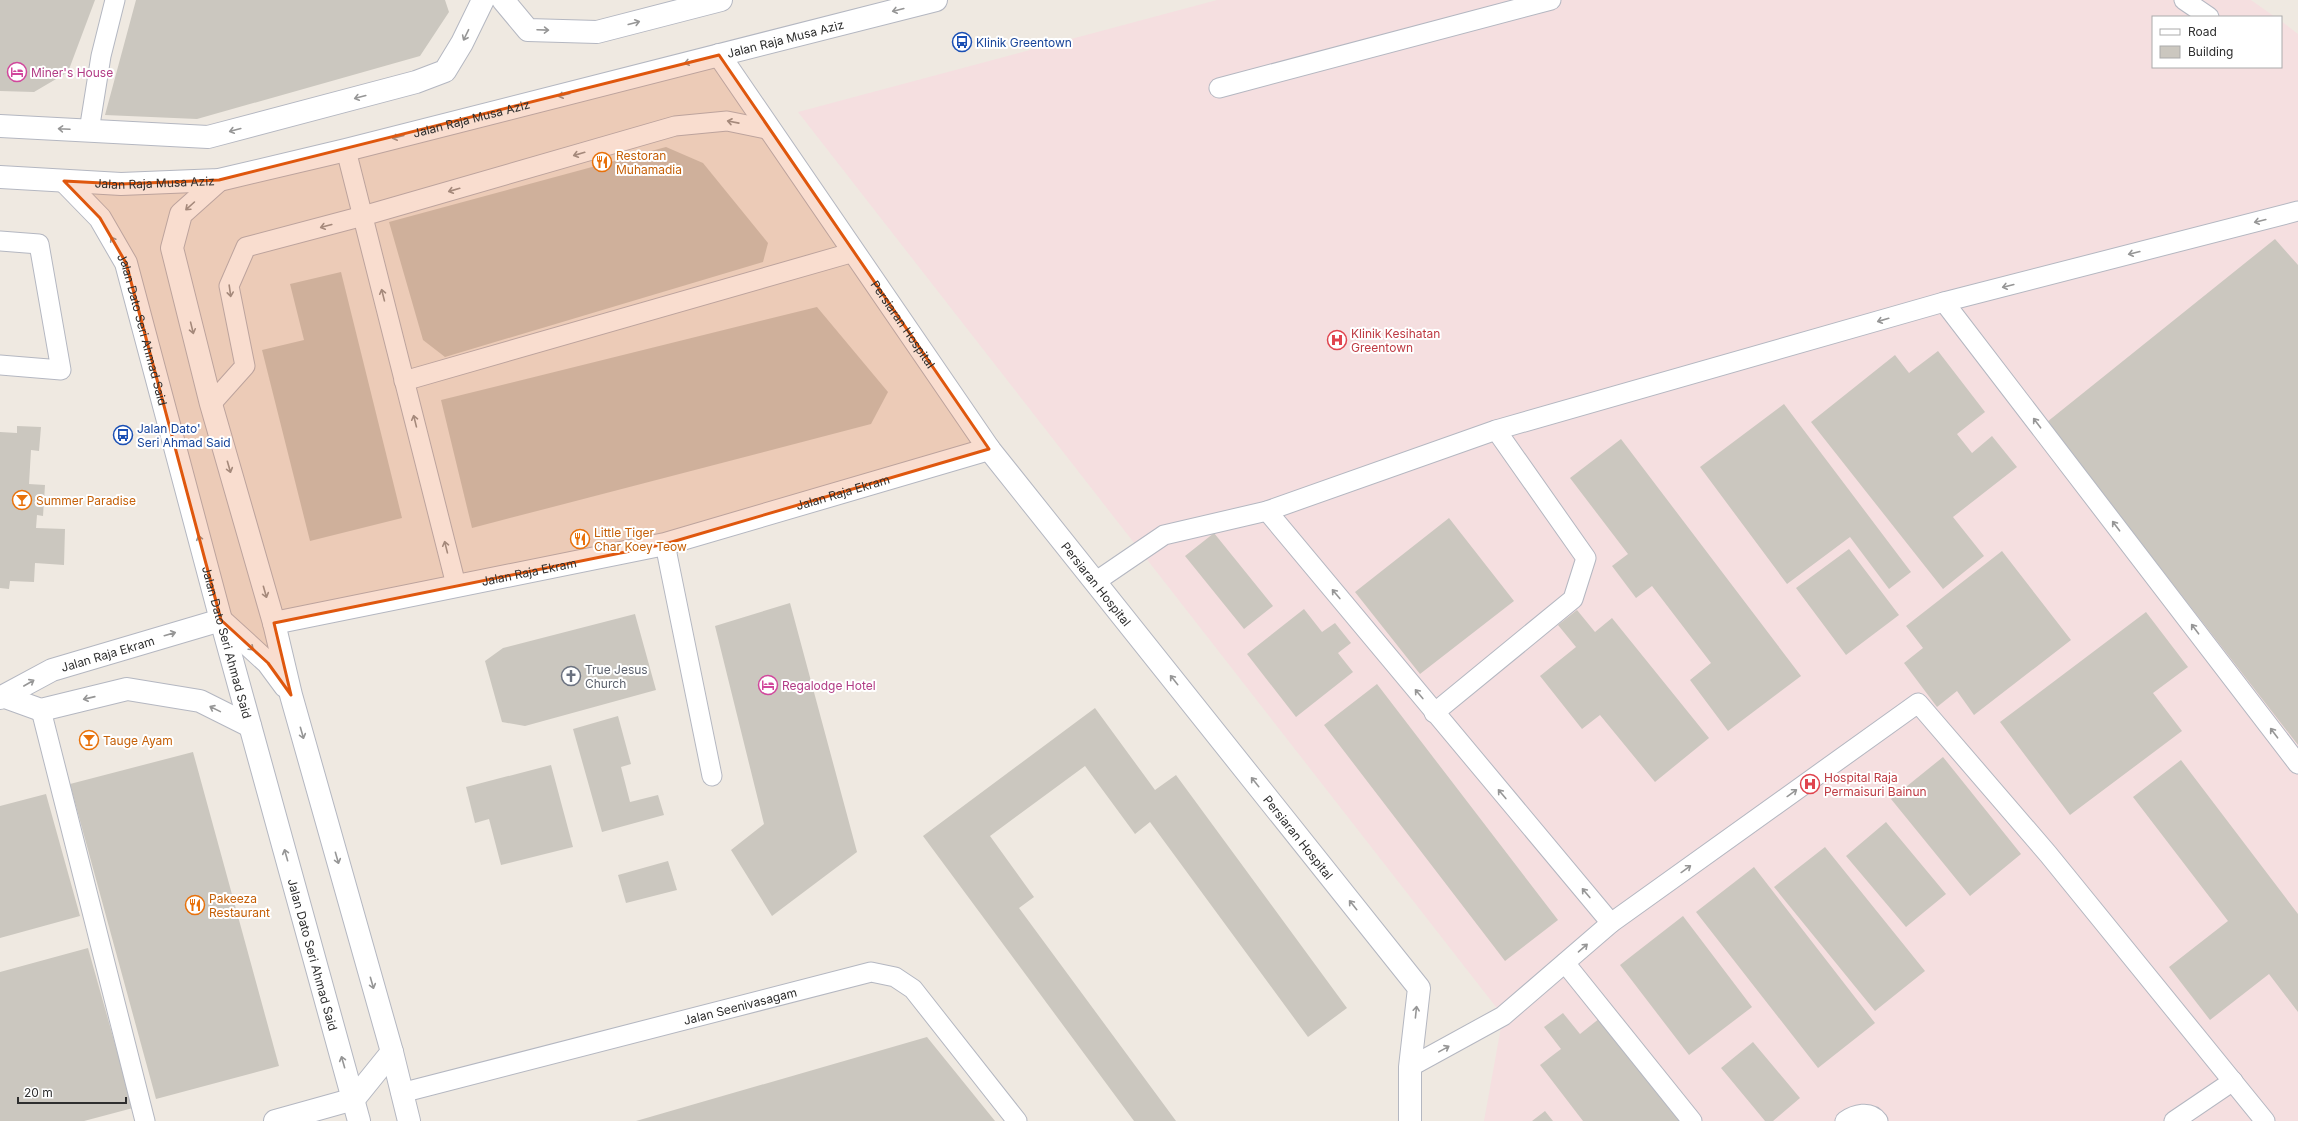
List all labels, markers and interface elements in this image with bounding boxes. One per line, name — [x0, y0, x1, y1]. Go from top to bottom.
one-way arrow — [892, 6, 905, 14]
street label: Jalan Raja Musa Aziz — [725, 16, 845, 60]
legend — [2152, 16, 2282, 68]
one-way arrow — [628, 18, 641, 26]
text: Road — [2188, 24, 2217, 39]
one-way arrow — [536, 26, 549, 34]
one-way arrow — [462, 29, 469, 41]
bus stop icon: Klinik Greentown — [951, 31, 973, 53]
place label: Klinik Greentown — [976, 35, 1072, 50]
text: Building — [2188, 44, 2233, 59]
one-way arrow — [684, 59, 697, 67]
hotel icon: Miner's House — [6, 61, 28, 83]
place label: Miner's House — [31, 65, 113, 80]
one-way arrow — [558, 91, 571, 99]
one-way arrow — [354, 93, 367, 101]
street label: Jalan Raja Musa Aziz — [411, 96, 531, 140]
one-way arrow — [727, 118, 740, 126]
one-way arrow — [58, 126, 71, 133]
one-way arrow — [228, 126, 241, 134]
one-way arrow — [392, 134, 405, 141]
place label: Restoran Muhamadia — [616, 148, 682, 177]
one-way arrow — [573, 151, 586, 158]
restaurant icon: Restoran Muhamadia — [591, 151, 613, 173]
street label: Jalan Raja Musa Aziz — [94, 173, 215, 192]
one-way arrow — [448, 187, 461, 194]
one-way arrow — [185, 201, 195, 210]
one-way arrow — [2254, 217, 2267, 225]
one-way arrow — [319, 223, 332, 230]
one-way arrow — [110, 236, 117, 248]
street label: Jalan Dato Seri Ahmad Said — [114, 250, 171, 407]
one-way arrow — [2128, 250, 2141, 257]
street label: Persiaran Hospital — [868, 277, 939, 371]
one-way arrow — [2002, 282, 2015, 290]
one-way arrow — [226, 284, 234, 297]
one-way arrow — [379, 289, 386, 302]
one-way arrow — [1877, 317, 1890, 324]
one-way arrow — [189, 321, 196, 334]
place label: Klinik Kesihatan Greentown — [1351, 326, 1440, 355]
hospital icon: Klinik Kesihatan Greentown — [1326, 329, 1348, 351]
one-way arrow — [410, 415, 418, 428]
one-way arrow — [2033, 418, 2041, 429]
place label: Jalan Dato' Seri Ahmad Said — [137, 421, 231, 450]
bus stop icon: Jalan Dato' Seri Ahmad Said — [112, 424, 134, 446]
one-way arrow — [226, 461, 233, 474]
street label: Jalan Raja Ekram — [794, 471, 891, 513]
bar icon: Summer Paradise — [11, 489, 33, 511]
place label: Summer Paradise — [36, 493, 136, 508]
one-way arrow — [2112, 521, 2120, 532]
place label: Little Tiger Char Koey Teow — [594, 525, 687, 554]
restaurant icon: Little Tiger Char Koey Teow — [569, 528, 591, 550]
one-way arrow — [196, 535, 203, 548]
street label: Persiaran Hospital — [1058, 539, 1135, 629]
one-way arrow — [442, 541, 450, 554]
street label: Jalan Raja Ekram — [480, 555, 578, 588]
street label: Jalan Dato Seri Ahmad Said — [199, 564, 255, 720]
one-way arrow — [262, 585, 269, 598]
one-way arrow — [1331, 588, 1340, 599]
one-way arrow — [2191, 624, 2199, 635]
one-way arrow — [163, 630, 176, 637]
street label: Jalan Raja Ekram — [59, 633, 156, 674]
one-way arrow — [244, 641, 254, 650]
place label: True Jesus Church — [585, 662, 648, 691]
church icon: True Jesus Church — [560, 665, 582, 687]
hotel icon: Regalodge Hotel — [757, 674, 779, 696]
one-way arrow — [1169, 675, 1178, 686]
place label: Regalodge Hotel — [782, 678, 876, 693]
one-way arrow — [23, 679, 35, 686]
one-way arrow — [1414, 689, 1423, 699]
one-way arrow — [82, 695, 95, 703]
one-way arrow — [209, 704, 221, 712]
one-way arrow — [299, 726, 306, 739]
one-way arrow — [2270, 727, 2279, 738]
bar icon: Tauge Ayam — [78, 729, 100, 751]
place label: Tauge Ayam — [103, 733, 173, 748]
place label: Hospital Raja Permaisuri Bainun — [1824, 770, 1927, 799]
hospital icon: Hospital Raja Permaisuri Bainun — [1799, 773, 1821, 795]
one-way arrow — [1250, 776, 1259, 787]
one-way arrow — [1498, 788, 1507, 799]
one-way arrow — [1786, 789, 1797, 797]
street label: Persiaran Hospital — [1260, 792, 1337, 882]
one-way arrow — [282, 849, 289, 862]
one-way arrow — [334, 851, 341, 864]
one-way arrow — [1680, 865, 1691, 873]
street label: Jalan Dato Seri Ahmad Said — [285, 877, 341, 1032]
one-way arrow — [1581, 888, 1590, 898]
place label: Pakeeza Restaurant — [209, 891, 270, 920]
restaurant icon: Pakeeza Restaurant — [184, 894, 206, 916]
one-way arrow — [1349, 900, 1358, 911]
one-way arrow — [1577, 943, 1588, 952]
one-way arrow — [369, 976, 377, 989]
street label: Jalan Seenivasagam — [682, 984, 798, 1028]
one-way arrow — [1413, 1006, 1420, 1019]
one-way arrow — [1438, 1044, 1450, 1052]
one-way arrow — [339, 1055, 347, 1068]
scale bar — [18, 1079, 126, 1105]
text: 20 m — [24, 1085, 53, 1100]

